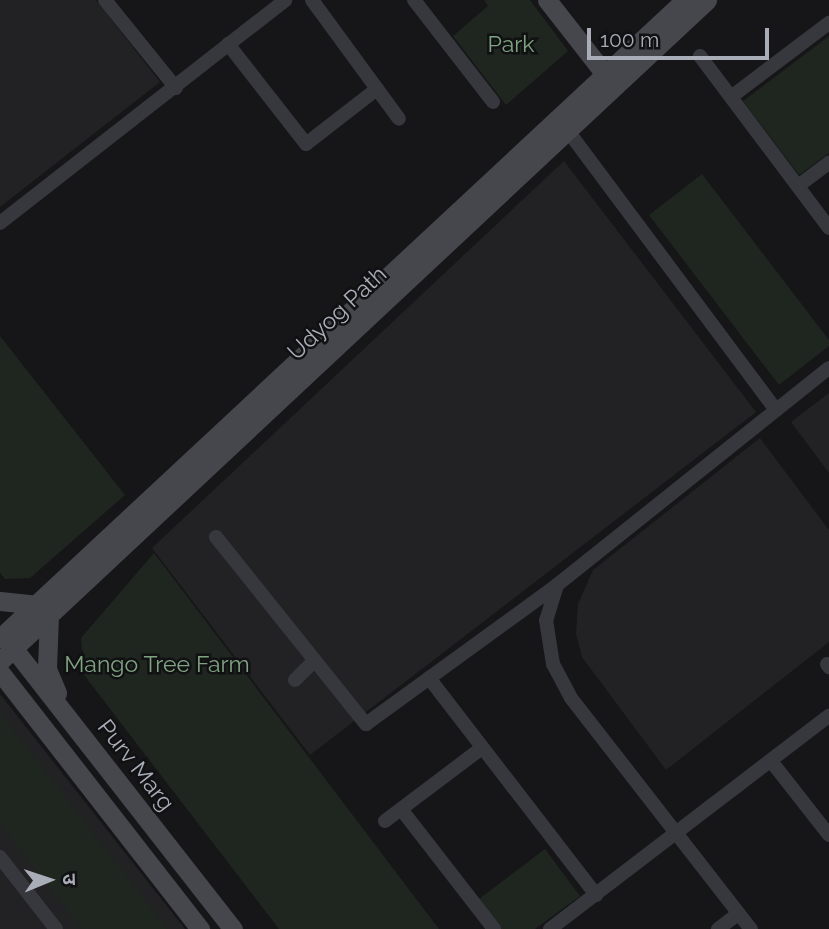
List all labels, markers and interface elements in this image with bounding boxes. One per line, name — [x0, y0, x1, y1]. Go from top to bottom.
scale bar — [591, 14, 773, 58]
text: 100 m — [600, 27, 659, 52]
park label: Park — [488, 30, 534, 58]
street label: Udyog Path — [282, 260, 392, 366]
park label: Mango Tree Farm — [64, 650, 250, 678]
street label: Purv Marg — [92, 714, 180, 816]
north arrow — [14, 845, 84, 915]
text: उ — [59, 873, 81, 885]

